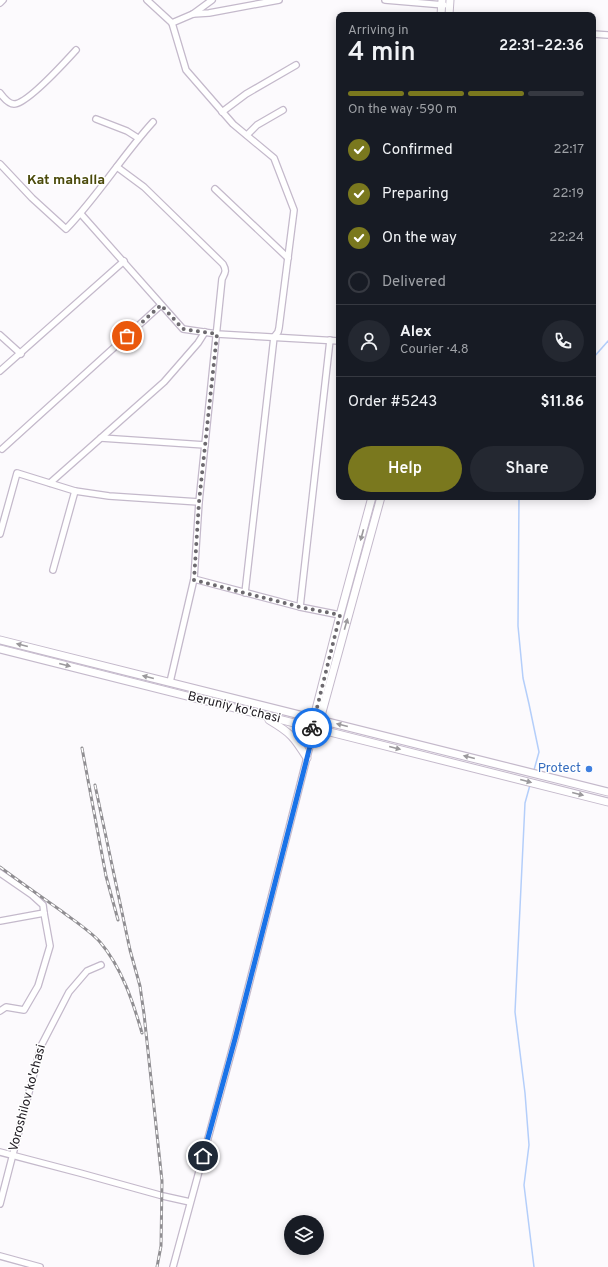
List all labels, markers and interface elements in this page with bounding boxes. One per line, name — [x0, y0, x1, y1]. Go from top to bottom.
text: Arriving in — [348, 23, 409, 39]
text: 4 min — [348, 37, 416, 70]
text: 22:31–22:36 — [499, 37, 584, 56]
text: On the way · 590 m — [348, 102, 457, 118]
icon: check — [348, 139, 370, 161]
text: Confirmed — [382, 141, 453, 160]
text: 22:17 — [554, 142, 584, 158]
district label: Kat mahalla — [27, 172, 105, 189]
icon: check — [348, 183, 370, 205]
text: Preparing — [382, 185, 449, 204]
text: 22:19 — [553, 186, 584, 202]
icon: check — [348, 227, 370, 249]
text: On the way — [382, 229, 457, 248]
text: 22:24 — [549, 230, 584, 246]
text: Delivered — [382, 273, 446, 292]
pin — [110, 319, 144, 353]
button: person — [348, 320, 390, 362]
button: phone — [542, 320, 584, 362]
text: Alex — [400, 323, 432, 342]
icon: bag — [116, 325, 138, 347]
text: Courier · 4.8 — [400, 342, 469, 358]
text: Order #5243 — [348, 393, 437, 412]
text: $11.86 — [541, 393, 584, 412]
button: Help — [348, 446, 462, 492]
button: Share — [470, 446, 584, 492]
one-way arrow — [358, 528, 364, 541]
one-way arrow — [343, 617, 349, 629]
one-way arrow — [16, 642, 28, 648]
one-way arrow — [59, 663, 71, 669]
one-way arrow — [142, 674, 154, 680]
street label: Beruniy ko'chasi — [186, 689, 282, 727]
courier — [292, 708, 332, 748]
icon: bike — [301, 717, 323, 739]
one-way arrow — [336, 722, 349, 728]
one-way arrow — [389, 745, 401, 751]
one-way arrow — [462, 753, 475, 759]
place label: Protect — [538, 761, 581, 777]
marker: Protect — [584, 764, 594, 774]
one-way arrow — [520, 778, 532, 784]
one-way arrow — [572, 792, 584, 798]
street label: Voroshilov ko'chasi — [6, 1043, 50, 1153]
pin — [186, 1139, 220, 1173]
icon: home — [192, 1145, 214, 1167]
map controls — [284, 1215, 324, 1255]
button: layers — [284, 1215, 324, 1255]

